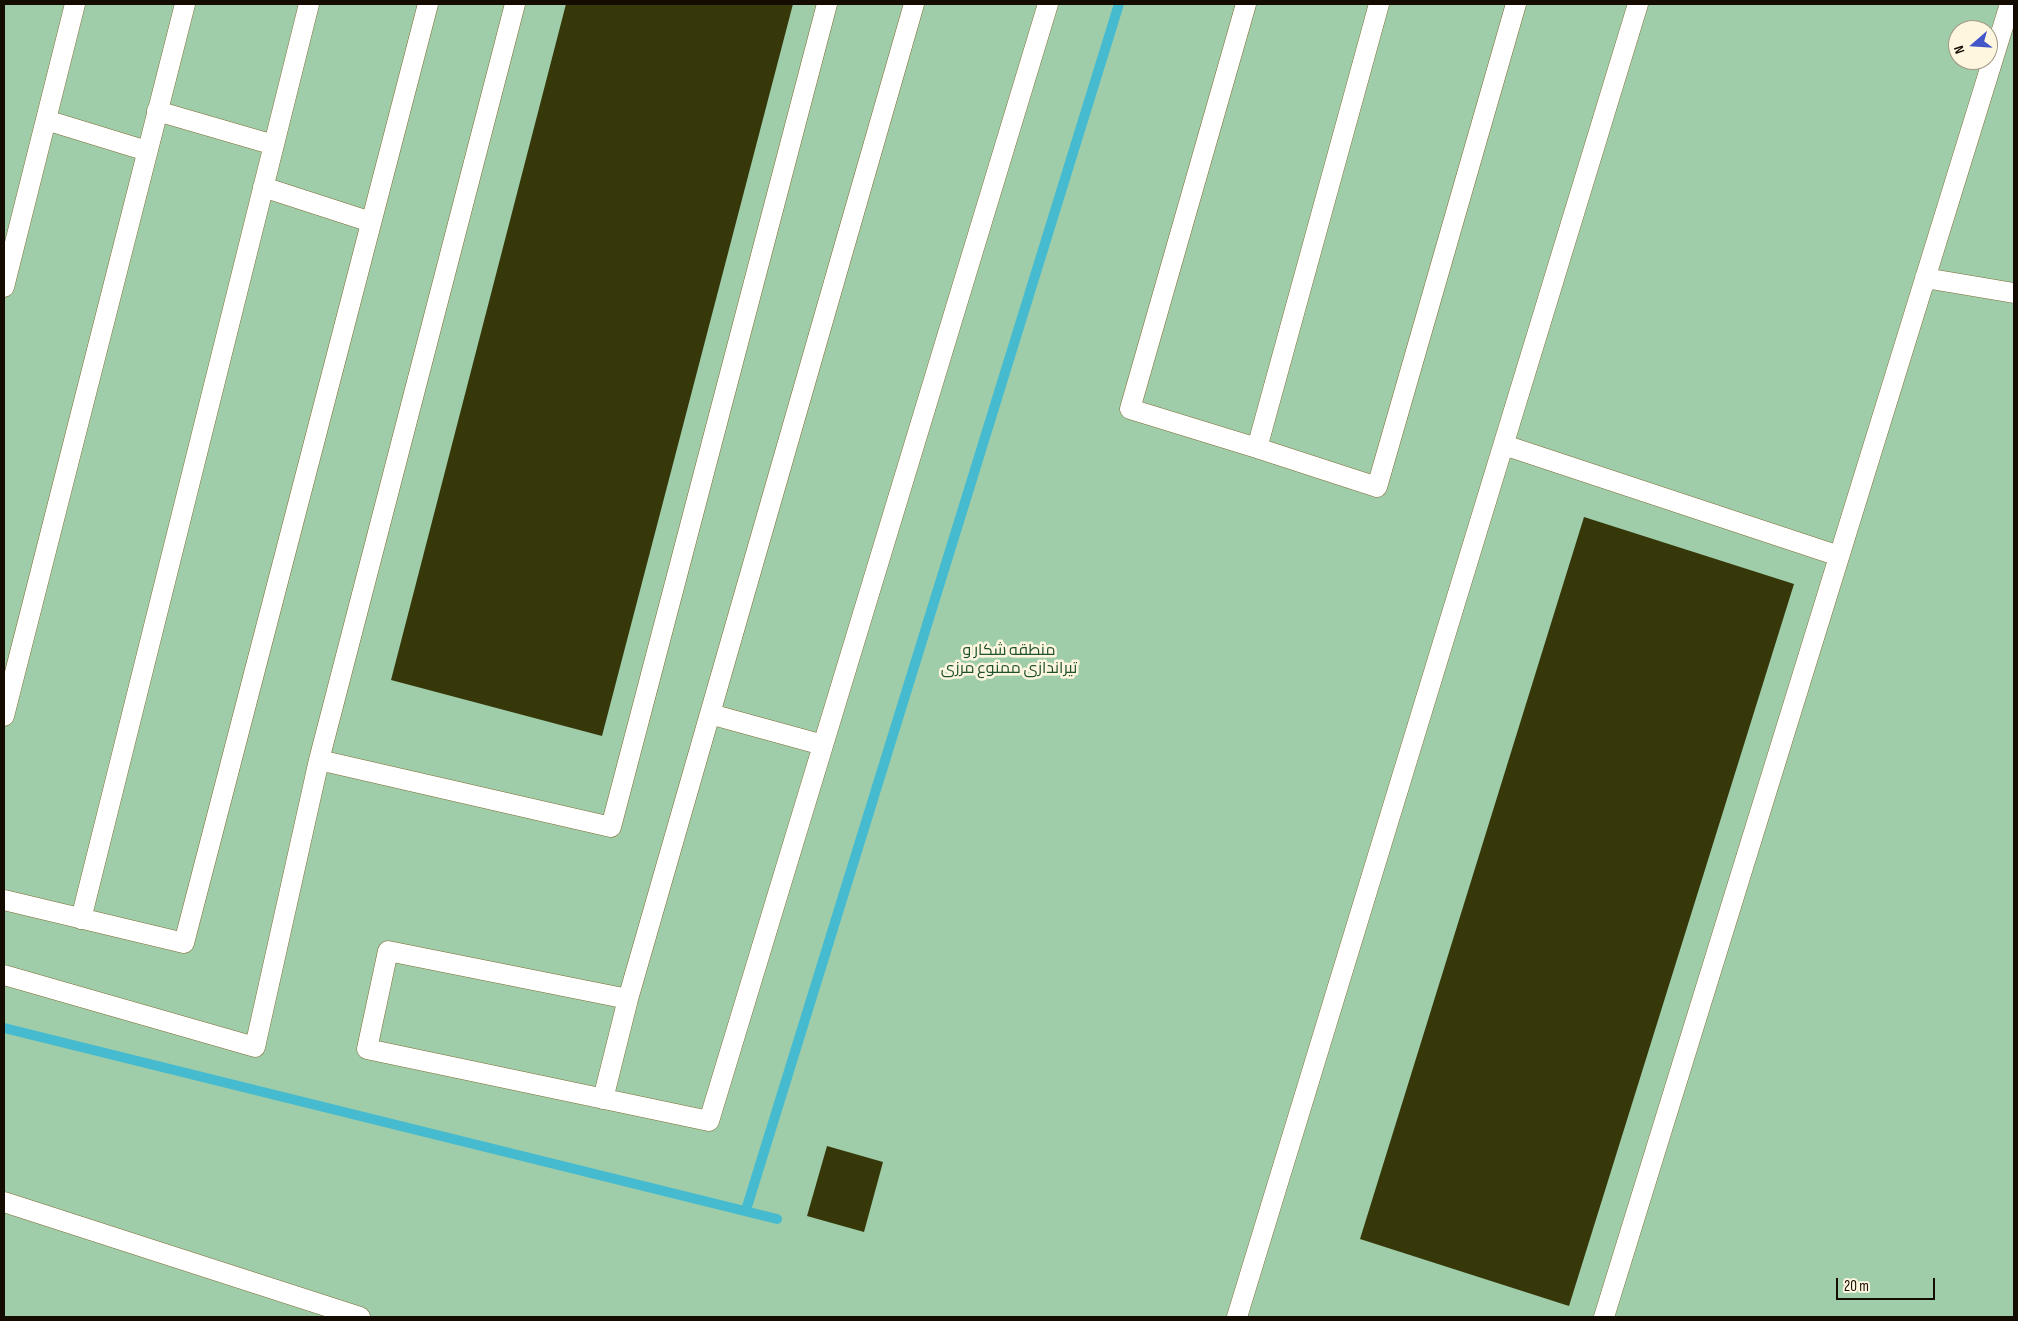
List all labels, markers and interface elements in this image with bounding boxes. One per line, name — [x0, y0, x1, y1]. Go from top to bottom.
north arrow — [1948, 20, 1998, 70]
text: N — [1950, 43, 1969, 56]
park label: منطقه شکار و تیراندازی ممنوع مرزی — [941, 641, 1077, 679]
scale bar — [1838, 1268, 1937, 1300]
text: 20 m — [1844, 1277, 1869, 1296]

